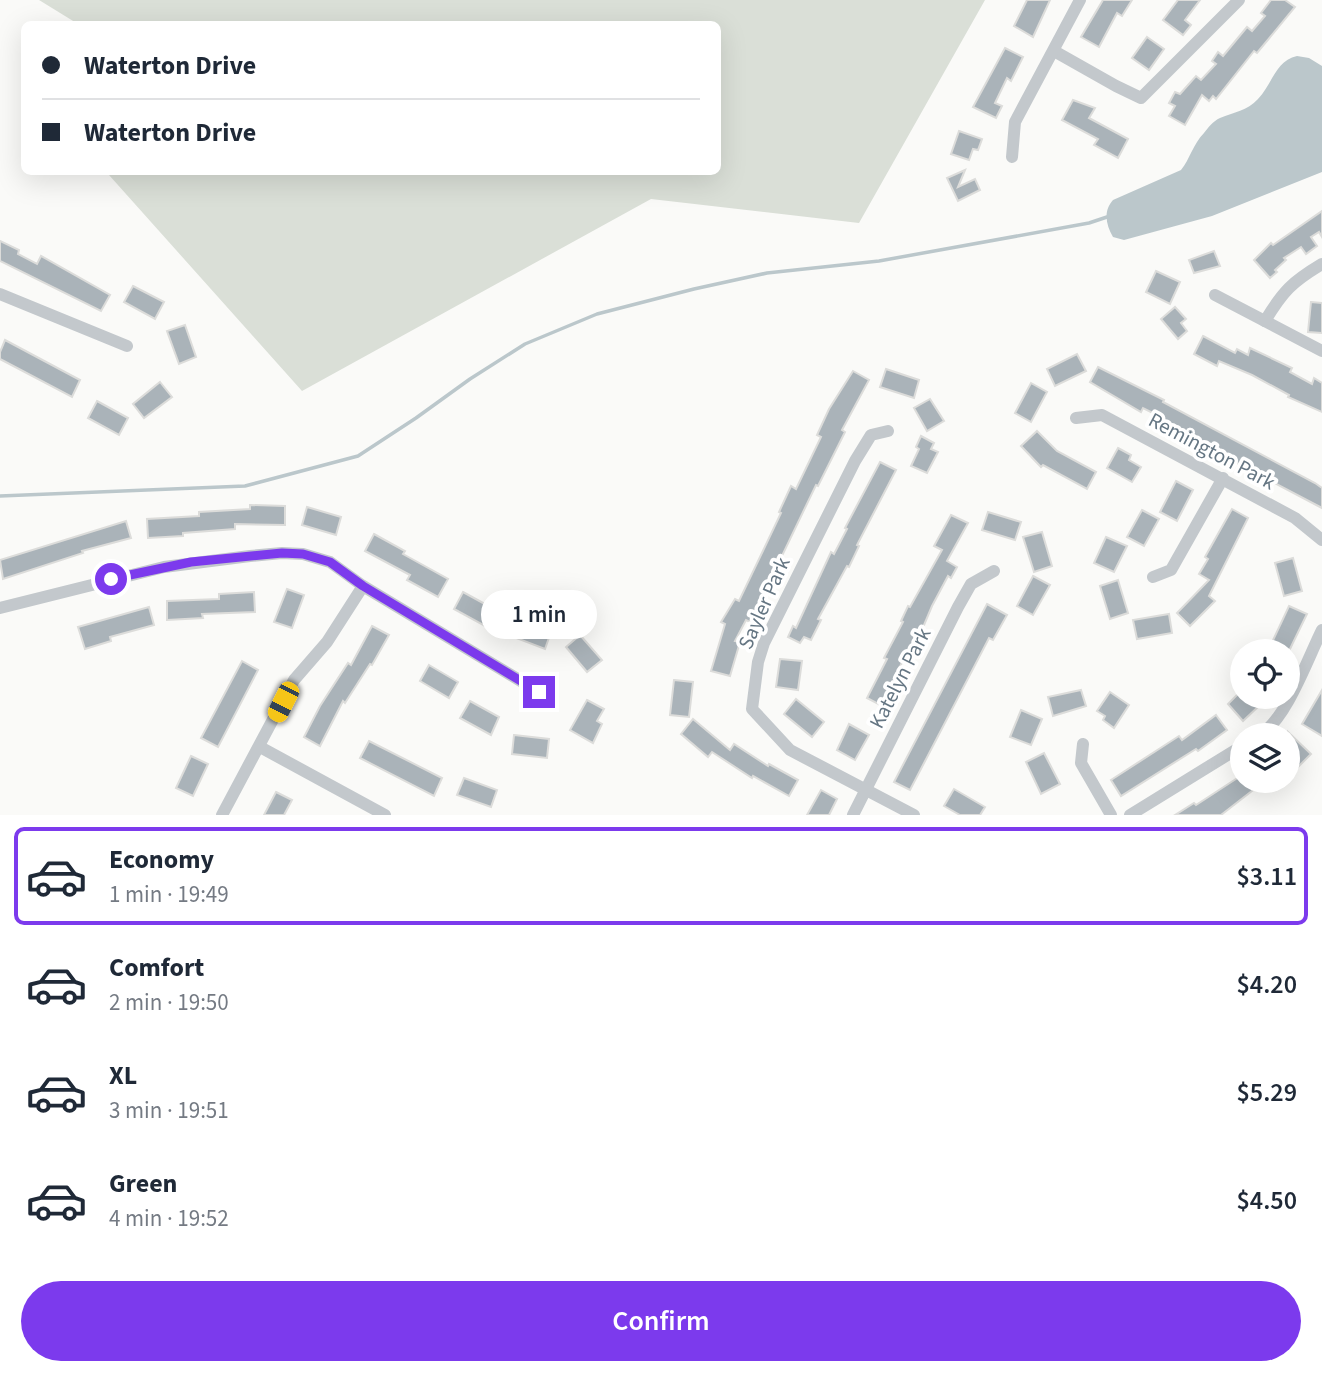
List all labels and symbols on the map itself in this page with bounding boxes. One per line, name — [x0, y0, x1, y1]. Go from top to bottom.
street label: Remington Park — [1143, 405, 1281, 497]
street label: Sayler Park — [730, 552, 798, 654]
route start — [95, 563, 127, 595]
callout: 1 min — [481, 590, 597, 640]
street label: Katelyn Park — [862, 622, 939, 734]
route end — [523, 676, 555, 708]
car — [265, 679, 302, 725]

